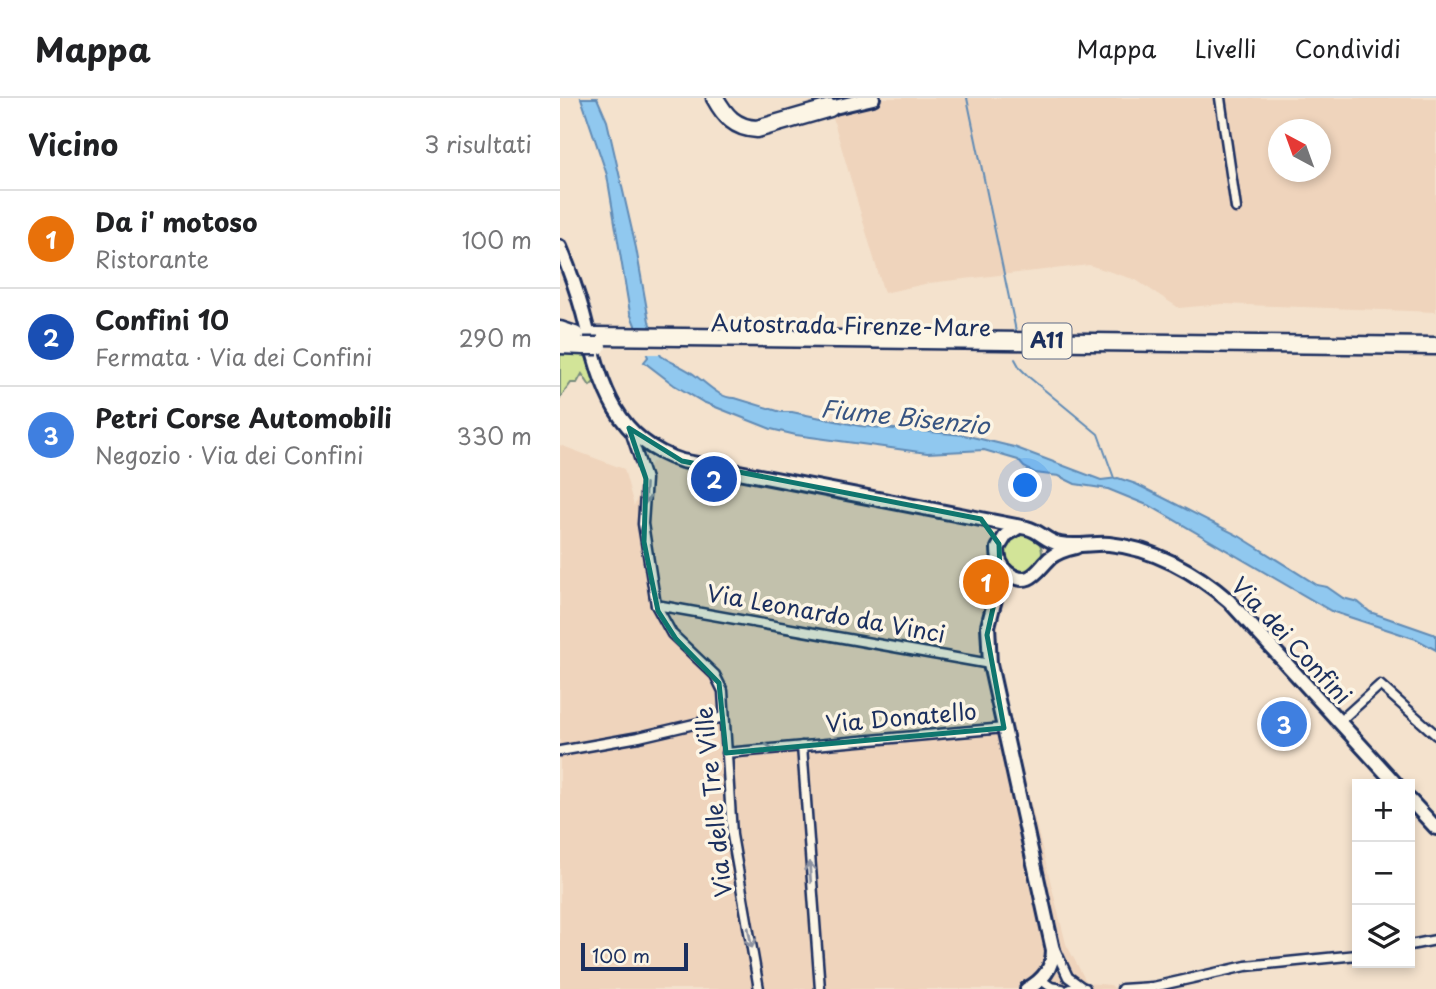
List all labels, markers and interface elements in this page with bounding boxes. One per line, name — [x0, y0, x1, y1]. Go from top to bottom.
text: Mappa — [35, 23, 151, 73]
text: Mappa — [1077, 30, 1156, 66]
text: Livelli — [1194, 30, 1257, 66]
text: Condividi — [1295, 30, 1401, 66]
north arrow — [1268, 119, 1331, 182]
text: Vicino — [28, 121, 118, 166]
text: 3 risultati — [424, 126, 532, 161]
text: Da i' motoso — [95, 202, 258, 241]
text: 1 — [46, 222, 57, 257]
text: 100 m — [462, 222, 532, 257]
text: Ristorante — [95, 241, 209, 276]
text: Confini 10 — [95, 300, 229, 339]
street label: Autostrada Firenze-Mare — [711, 305, 991, 344]
text: 2 — [43, 320, 59, 355]
text: 290 m — [459, 320, 532, 355]
road number: A11 — [1022, 324, 1072, 358]
text: Fermata · Via dei Confini — [95, 339, 372, 374]
water label: Fiume Bisenzio — [819, 389, 993, 443]
text: Petri Corse Automobili — [95, 398, 392, 437]
text: 3 — [43, 418, 59, 453]
text: 330 m — [456, 418, 532, 453]
text: Negozio · Via dei Confini — [95, 437, 364, 472]
pin: 2 — [691, 453, 737, 505]
your location — [1008, 468, 1042, 502]
one-way arrow — [638, 482, 651, 505]
pin: 1 — [963, 556, 1009, 608]
street label: Via dei Confini — [1224, 568, 1361, 712]
street label: Via Leonardo da Vinci — [704, 574, 948, 651]
street label: Via Donatello — [824, 692, 978, 741]
pin: 3 — [1261, 698, 1307, 750]
street label: Via delle Tre Ville — [685, 705, 740, 899]
one-way arrow — [752, 743, 775, 756]
map controls — [1352, 779, 1415, 968]
button: + — [1352, 779, 1415, 842]
button: − — [1352, 842, 1415, 905]
one-way arrow — [803, 861, 816, 884]
button: layers — [1352, 905, 1415, 968]
one-way arrow — [744, 926, 757, 949]
scale bar — [581, 940, 688, 972]
text: 100 m — [592, 941, 650, 969]

